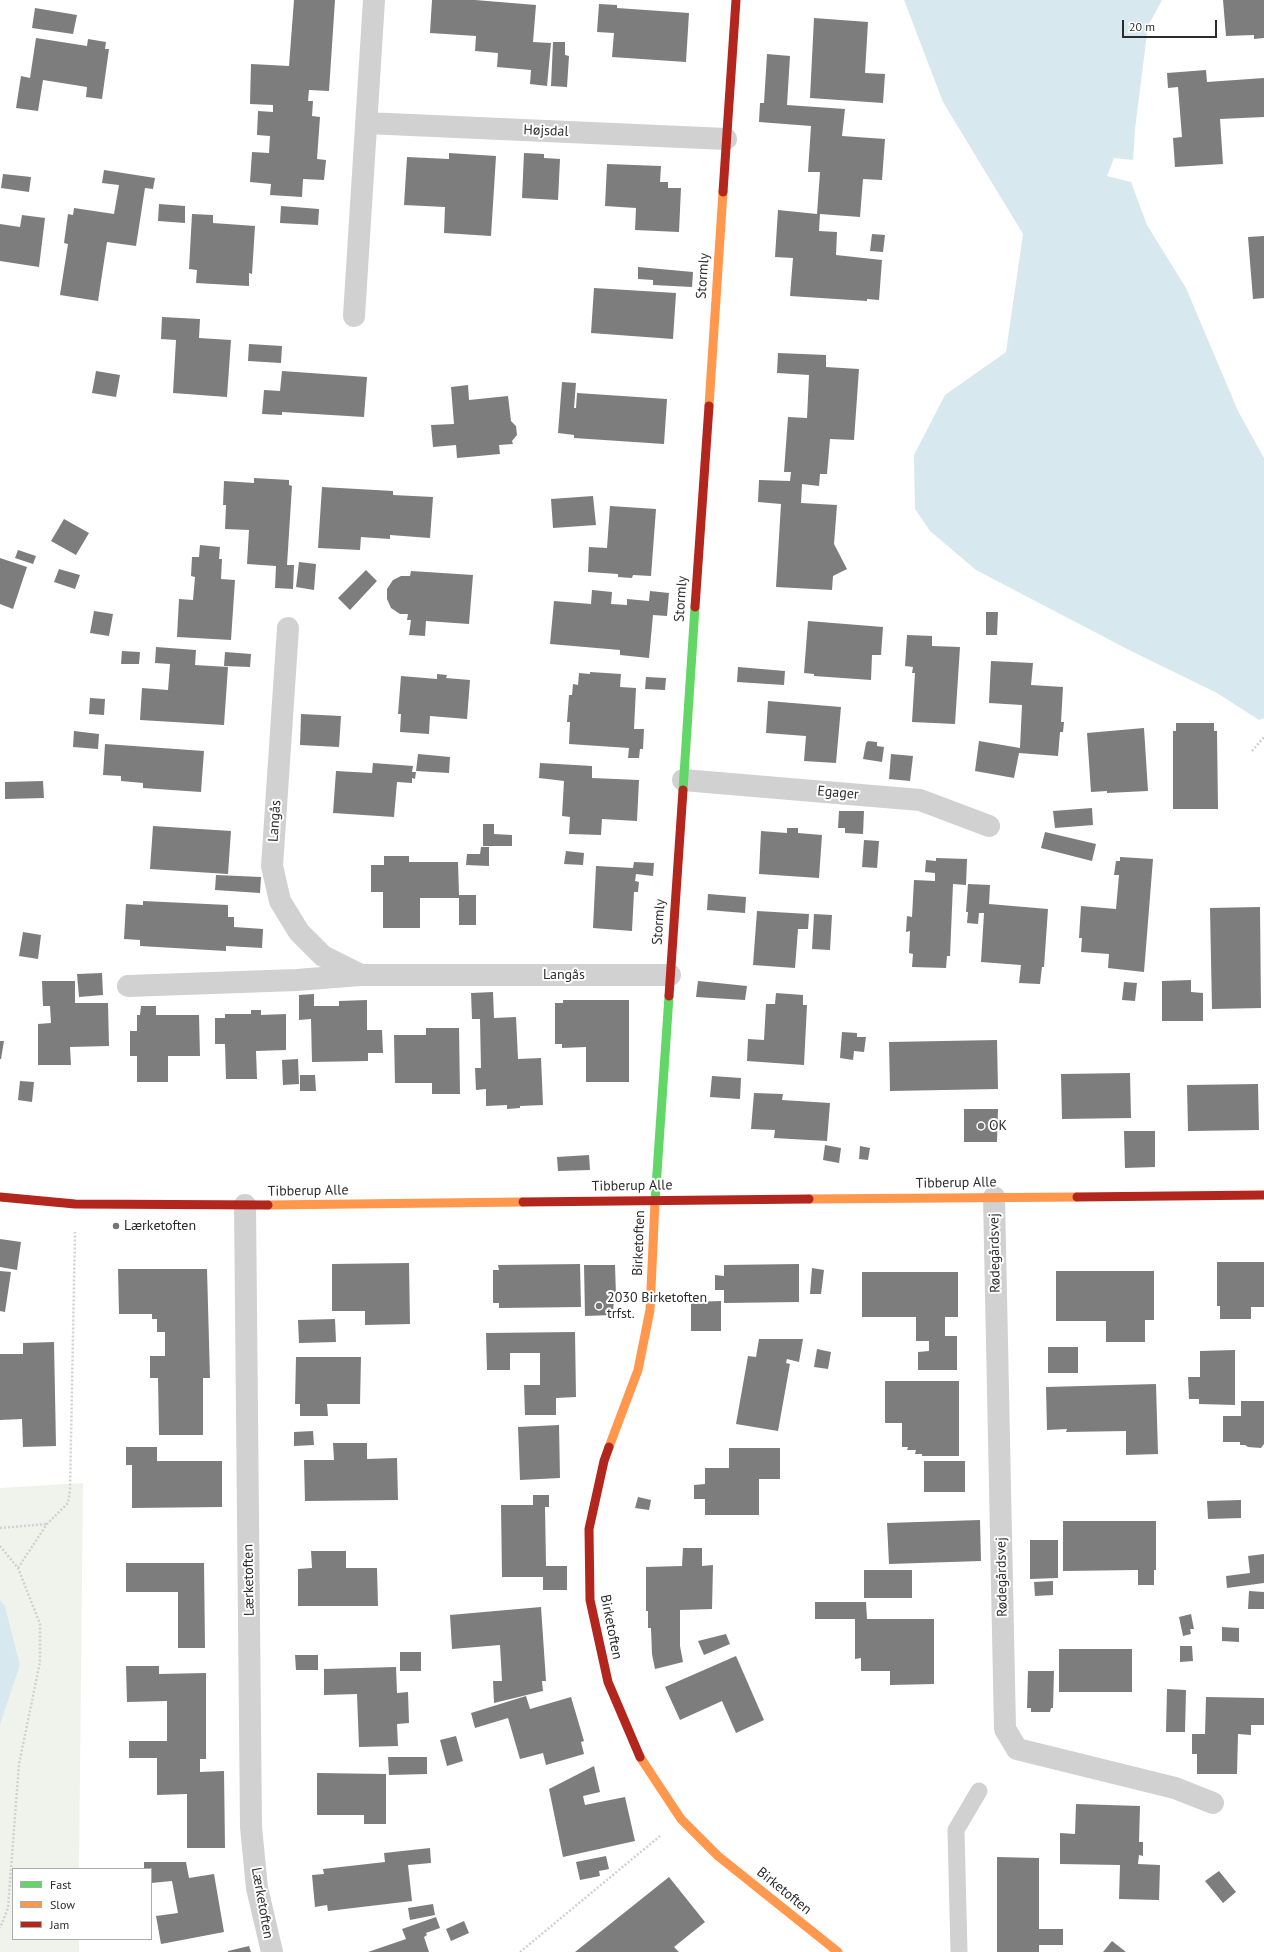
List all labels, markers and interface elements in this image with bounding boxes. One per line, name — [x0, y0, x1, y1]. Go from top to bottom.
scale bar — [1124, 12, 1219, 38]
text: 20 m — [1129, 19, 1155, 34]
street label: Højsdal — [523, 122, 569, 140]
street label: Stormly — [693, 252, 713, 300]
street label: Stormly — [671, 575, 691, 623]
street label: Egager — [817, 783, 859, 803]
street label: Langås — [265, 800, 285, 842]
street label: Stormly — [649, 898, 669, 946]
street label: Langås — [543, 967, 585, 983]
place label: OK — [989, 1118, 1007, 1134]
marker: OK — [976, 1121, 986, 1131]
street label: Tibberup Alle — [915, 1174, 997, 1192]
street label: Tibberup Alle — [591, 1177, 673, 1195]
street label: Tibberup Alle — [267, 1182, 349, 1200]
street label: Birketoften — [629, 1210, 649, 1276]
street label: Rødegårdsvej — [986, 1213, 1004, 1293]
place label: Lærketoften — [124, 1218, 196, 1234]
marker: Lærketoften — [111, 1221, 121, 1231]
place label: 2030 Birketoften trfst. — [607, 1290, 707, 1322]
marker: 2030 Birketoften trfst. — [594, 1301, 604, 1311]
street label: Rødegårdsvej — [993, 1537, 1011, 1617]
street label: Lærketoften — [240, 1544, 258, 1616]
street label: Birketoften — [596, 1593, 626, 1661]
street label: Birketoften — [753, 1864, 815, 1918]
street label: Lærketoften — [247, 1866, 277, 1940]
legend — [12, 1868, 152, 1940]
text: Fast — [50, 1877, 71, 1892]
text: Slow — [50, 1897, 75, 1912]
text: Jam — [50, 1917, 69, 1932]

